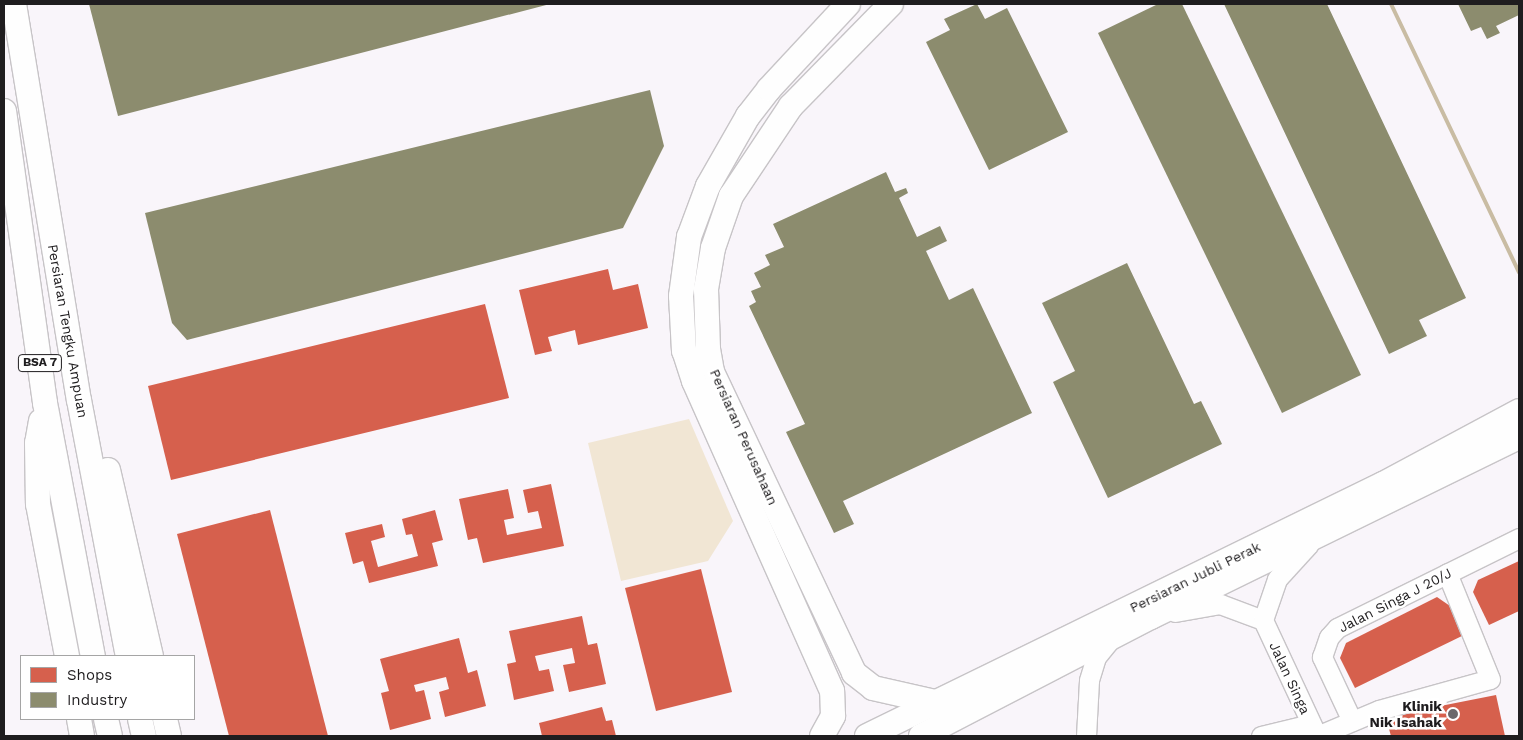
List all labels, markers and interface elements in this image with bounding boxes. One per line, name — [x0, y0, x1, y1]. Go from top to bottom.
street label: Persiaran Tengku Ampuan — [44, 242, 92, 420]
road number: BSA 7 — [18, 353, 62, 372]
street label: Persiaran Perusahaan — [706, 366, 782, 508]
street label: Persiaran Jubli Perak — [1127, 538, 1263, 616]
street label: Jalan Singa J 20/J — [1335, 564, 1455, 636]
street label: Jalan Singa — [1266, 639, 1314, 717]
legend — [20, 655, 195, 720]
text: Shops — [67, 666, 112, 684]
text: Industry — [67, 691, 127, 709]
place label: Klinik Nik Isahak — [1369, 698, 1442, 730]
marker: Klinik Nik Isahak — [1446, 707, 1460, 721]

